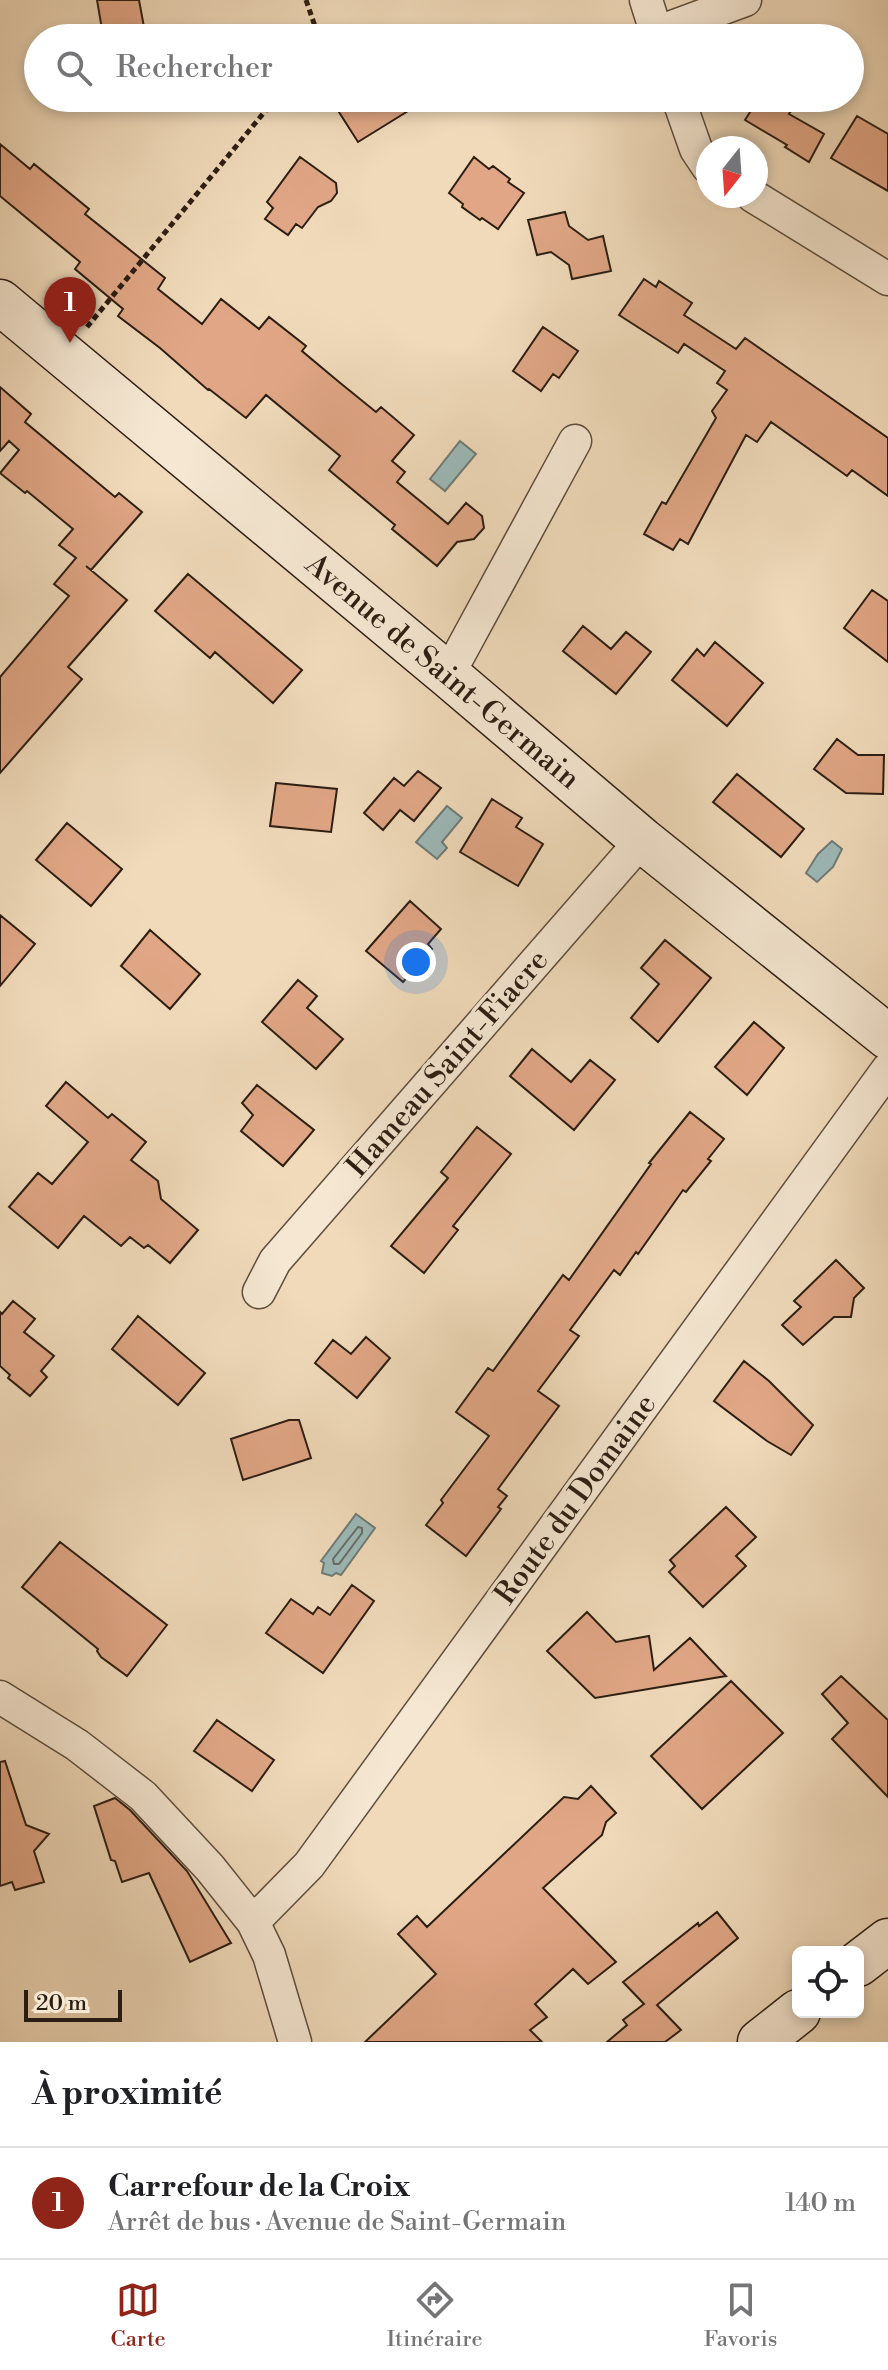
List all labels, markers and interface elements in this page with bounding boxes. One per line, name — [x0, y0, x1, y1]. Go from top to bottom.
search box — [24, 24, 864, 112]
icon: search — [52, 46, 96, 90]
text: Rechercher — [116, 49, 273, 87]
north arrow — [696, 136, 768, 208]
pin: 1 — [44, 277, 96, 343]
street label: Avenue de Saint-Germain — [297, 545, 588, 798]
street label: Hameau Saint-Fiacre — [339, 942, 557, 1185]
your location — [396, 942, 436, 982]
street label: Route du Domaine — [487, 1387, 665, 1612]
map controls — [792, 1946, 864, 2018]
button: locate — [792, 1946, 864, 2018]
scale bar — [24, 1986, 122, 2022]
text: 20 m — [36, 1990, 87, 2017]
text: À proximité — [32, 2073, 222, 2115]
text: Carrefour de la Croix — [108, 2168, 410, 2206]
text: 1 — [52, 2187, 64, 2219]
text: 140 m — [785, 2187, 856, 2219]
text: Arrêt de bus · Avenue de Saint-Germain — [108, 2206, 566, 2238]
tab: Carte — [111, 2278, 166, 2353]
tab: Itinéraire — [387, 2278, 483, 2353]
tab: Favoris — [704, 2278, 777, 2353]

